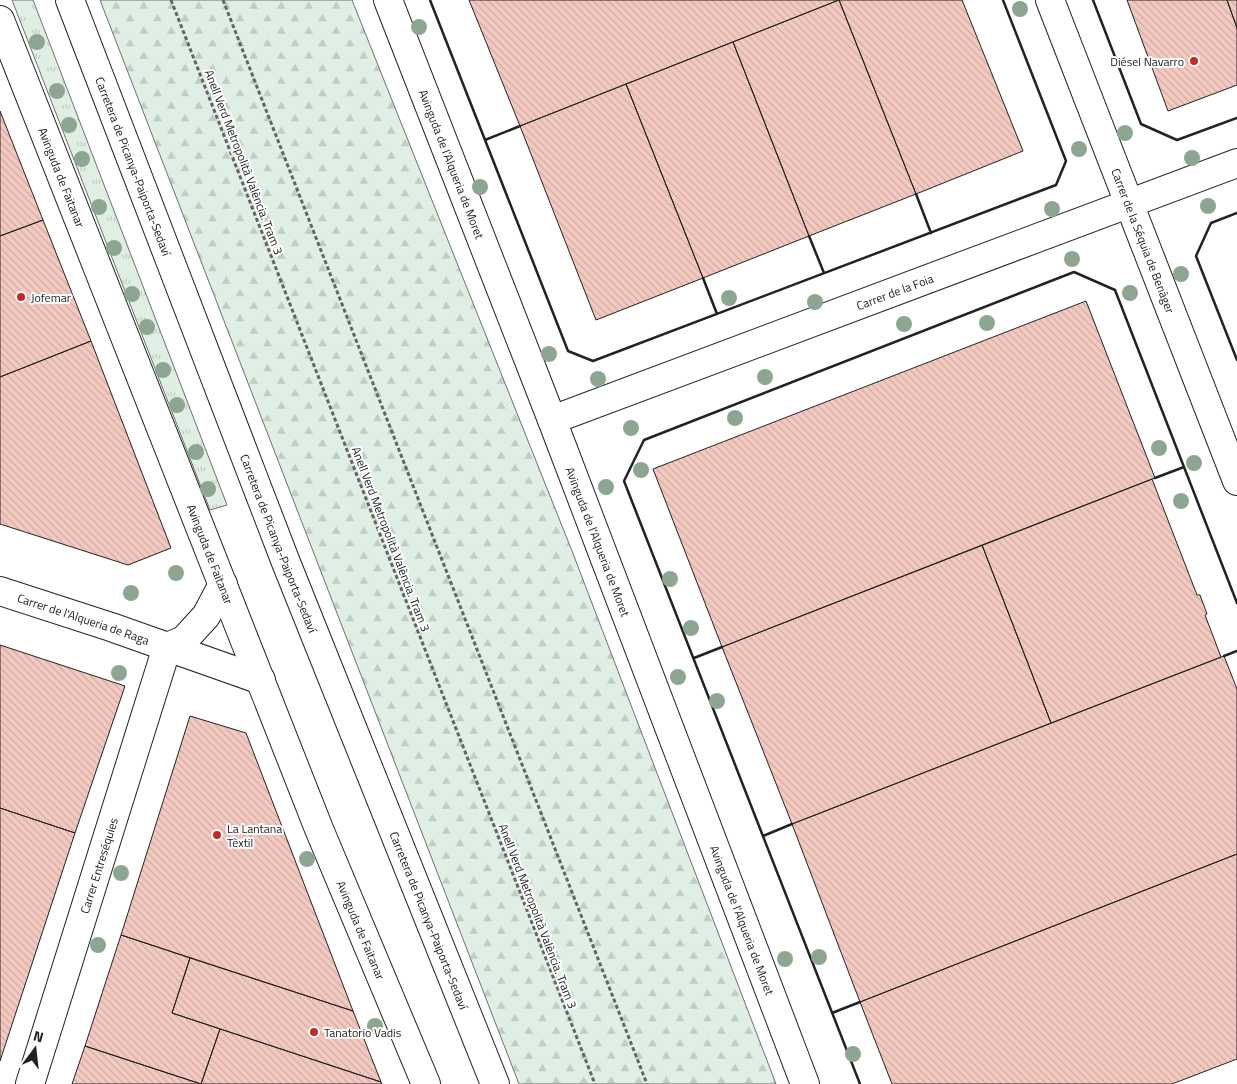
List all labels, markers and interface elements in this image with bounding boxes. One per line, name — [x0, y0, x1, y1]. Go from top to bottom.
place label: Diésel Navarro — [1110, 52, 1184, 71]
marker: Diésel Navarro — [1188, 55, 1200, 67]
street label: Anell Verd Metropolità València. Tram 3 — [200, 67, 288, 257]
street label: Carretera de Picanya-Paiporta-Sedaví — [91, 74, 177, 260]
street label: Avinguda de l'Alqueria de Moret — [414, 86, 490, 242]
street label: Avinguda de Faitanar — [34, 124, 90, 230]
street label: Carrer de la Séquia de Benàger — [1107, 165, 1180, 316]
street label: Carrer de la Foia — [853, 268, 936, 315]
place label: Jofemar — [31, 288, 71, 307]
marker: Jofemar — [15, 291, 27, 303]
street label: Anell Verd Metropolità València. Tram 3 — [347, 444, 435, 634]
street label: Carretera de Picanya-Paiporta-Sedaví — [236, 451, 323, 637]
street label: Avinguda de l'Alqueria de Moret — [561, 464, 636, 620]
street label: Avinguda de Faitanar — [182, 501, 239, 607]
street label: Carrer de l'Alqueria de Raga — [15, 588, 152, 649]
street label: Carrer Entreséquies — [75, 815, 123, 916]
place label: La Lantana Tèxtil — [227, 819, 282, 852]
street label: Anell Verd Metropolità València. Tram 3 — [494, 821, 582, 1011]
street label: Carretera de Picanya-Paiporta-Sedaví — [385, 828, 474, 1013]
marker: La Lantana Tèxtil — [211, 829, 223, 841]
street label: Avinguda de l'Alqueria de Moret — [705, 842, 780, 998]
street label: Avinguda de Faitanar — [332, 877, 391, 982]
place label: Tanatorio Vadis — [324, 1023, 402, 1042]
north arrow — [10, 1024, 60, 1074]
text: N — [31, 1025, 46, 1047]
marker: Tanatorio Vadis — [308, 1026, 320, 1038]

